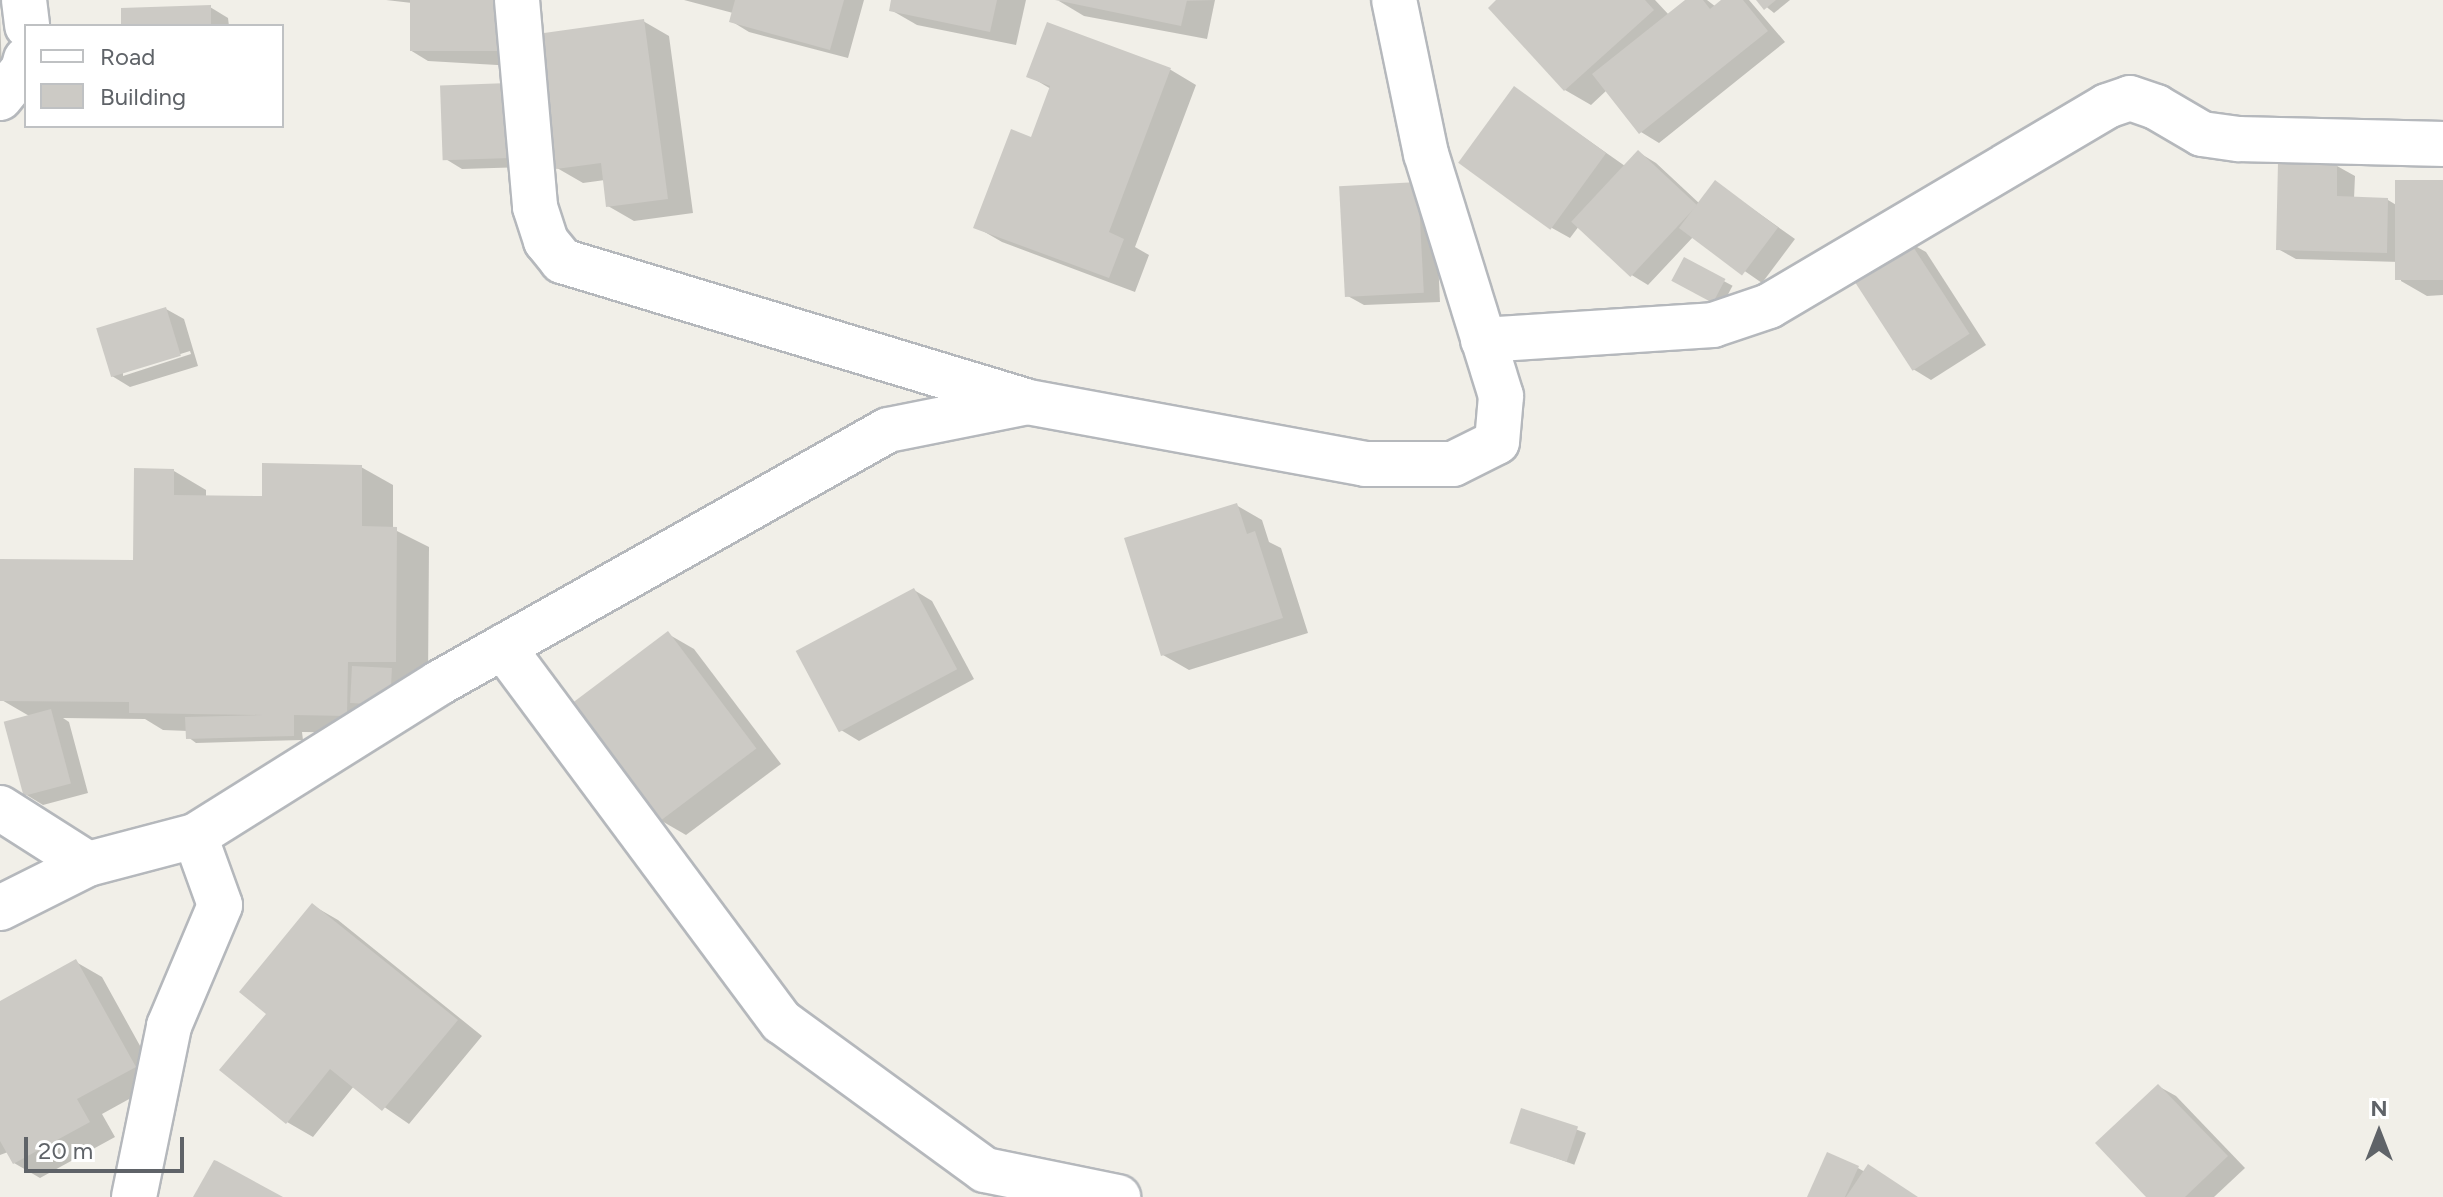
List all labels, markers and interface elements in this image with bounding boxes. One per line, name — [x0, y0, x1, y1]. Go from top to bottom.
legend — [24, 24, 284, 128]
text: Road — [100, 42, 155, 71]
text: Building — [100, 82, 186, 111]
north arrow — [2339, 1093, 2419, 1173]
text: N — [2370, 1095, 2388, 1122]
scale bar — [28, 1121, 188, 1171]
text: 20 m — [38, 1136, 93, 1165]

